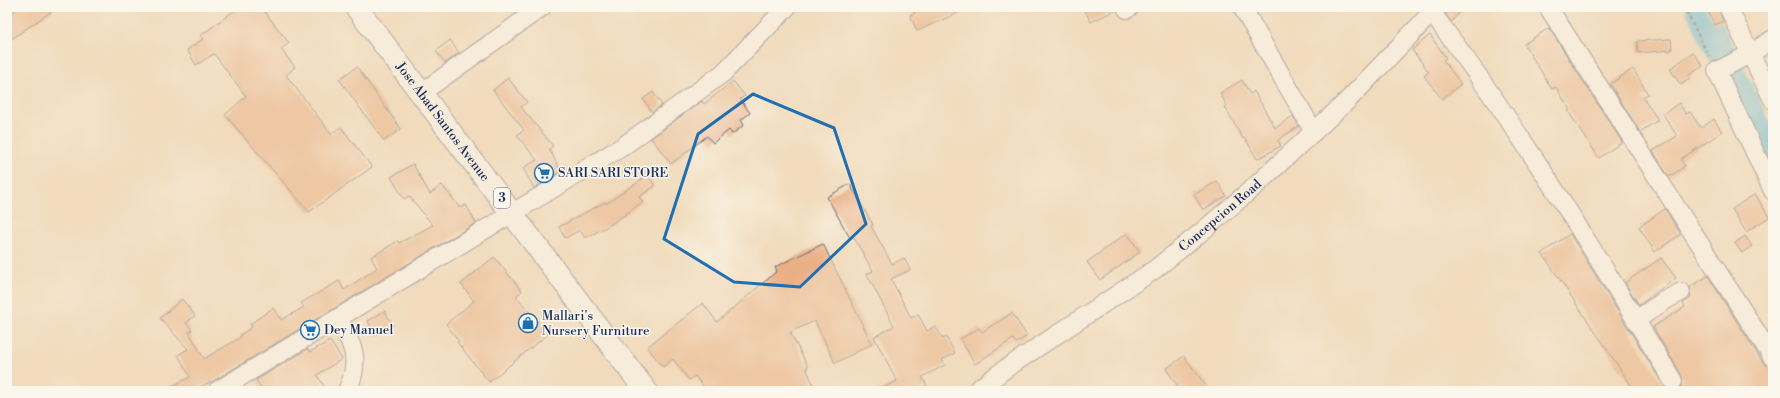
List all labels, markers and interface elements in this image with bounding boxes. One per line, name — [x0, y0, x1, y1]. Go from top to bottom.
street label: Jose Abad Santos Avenue — [392, 58, 493, 185]
supermarket icon: SARI SARI STORE — [533, 162, 555, 184]
place label: SARI SARI STORE — [558, 165, 668, 181]
street label: Concepcion Road — [1176, 176, 1265, 255]
road number: 3 — [494, 188, 510, 208]
place label: Mallari's Nursery Furniture — [542, 308, 650, 339]
shop icon: Mallari's Nursery Furniture — [517, 312, 539, 334]
supermarket icon: Dey Manuel — [299, 319, 321, 341]
place label: Dey Manuel — [324, 322, 393, 338]

